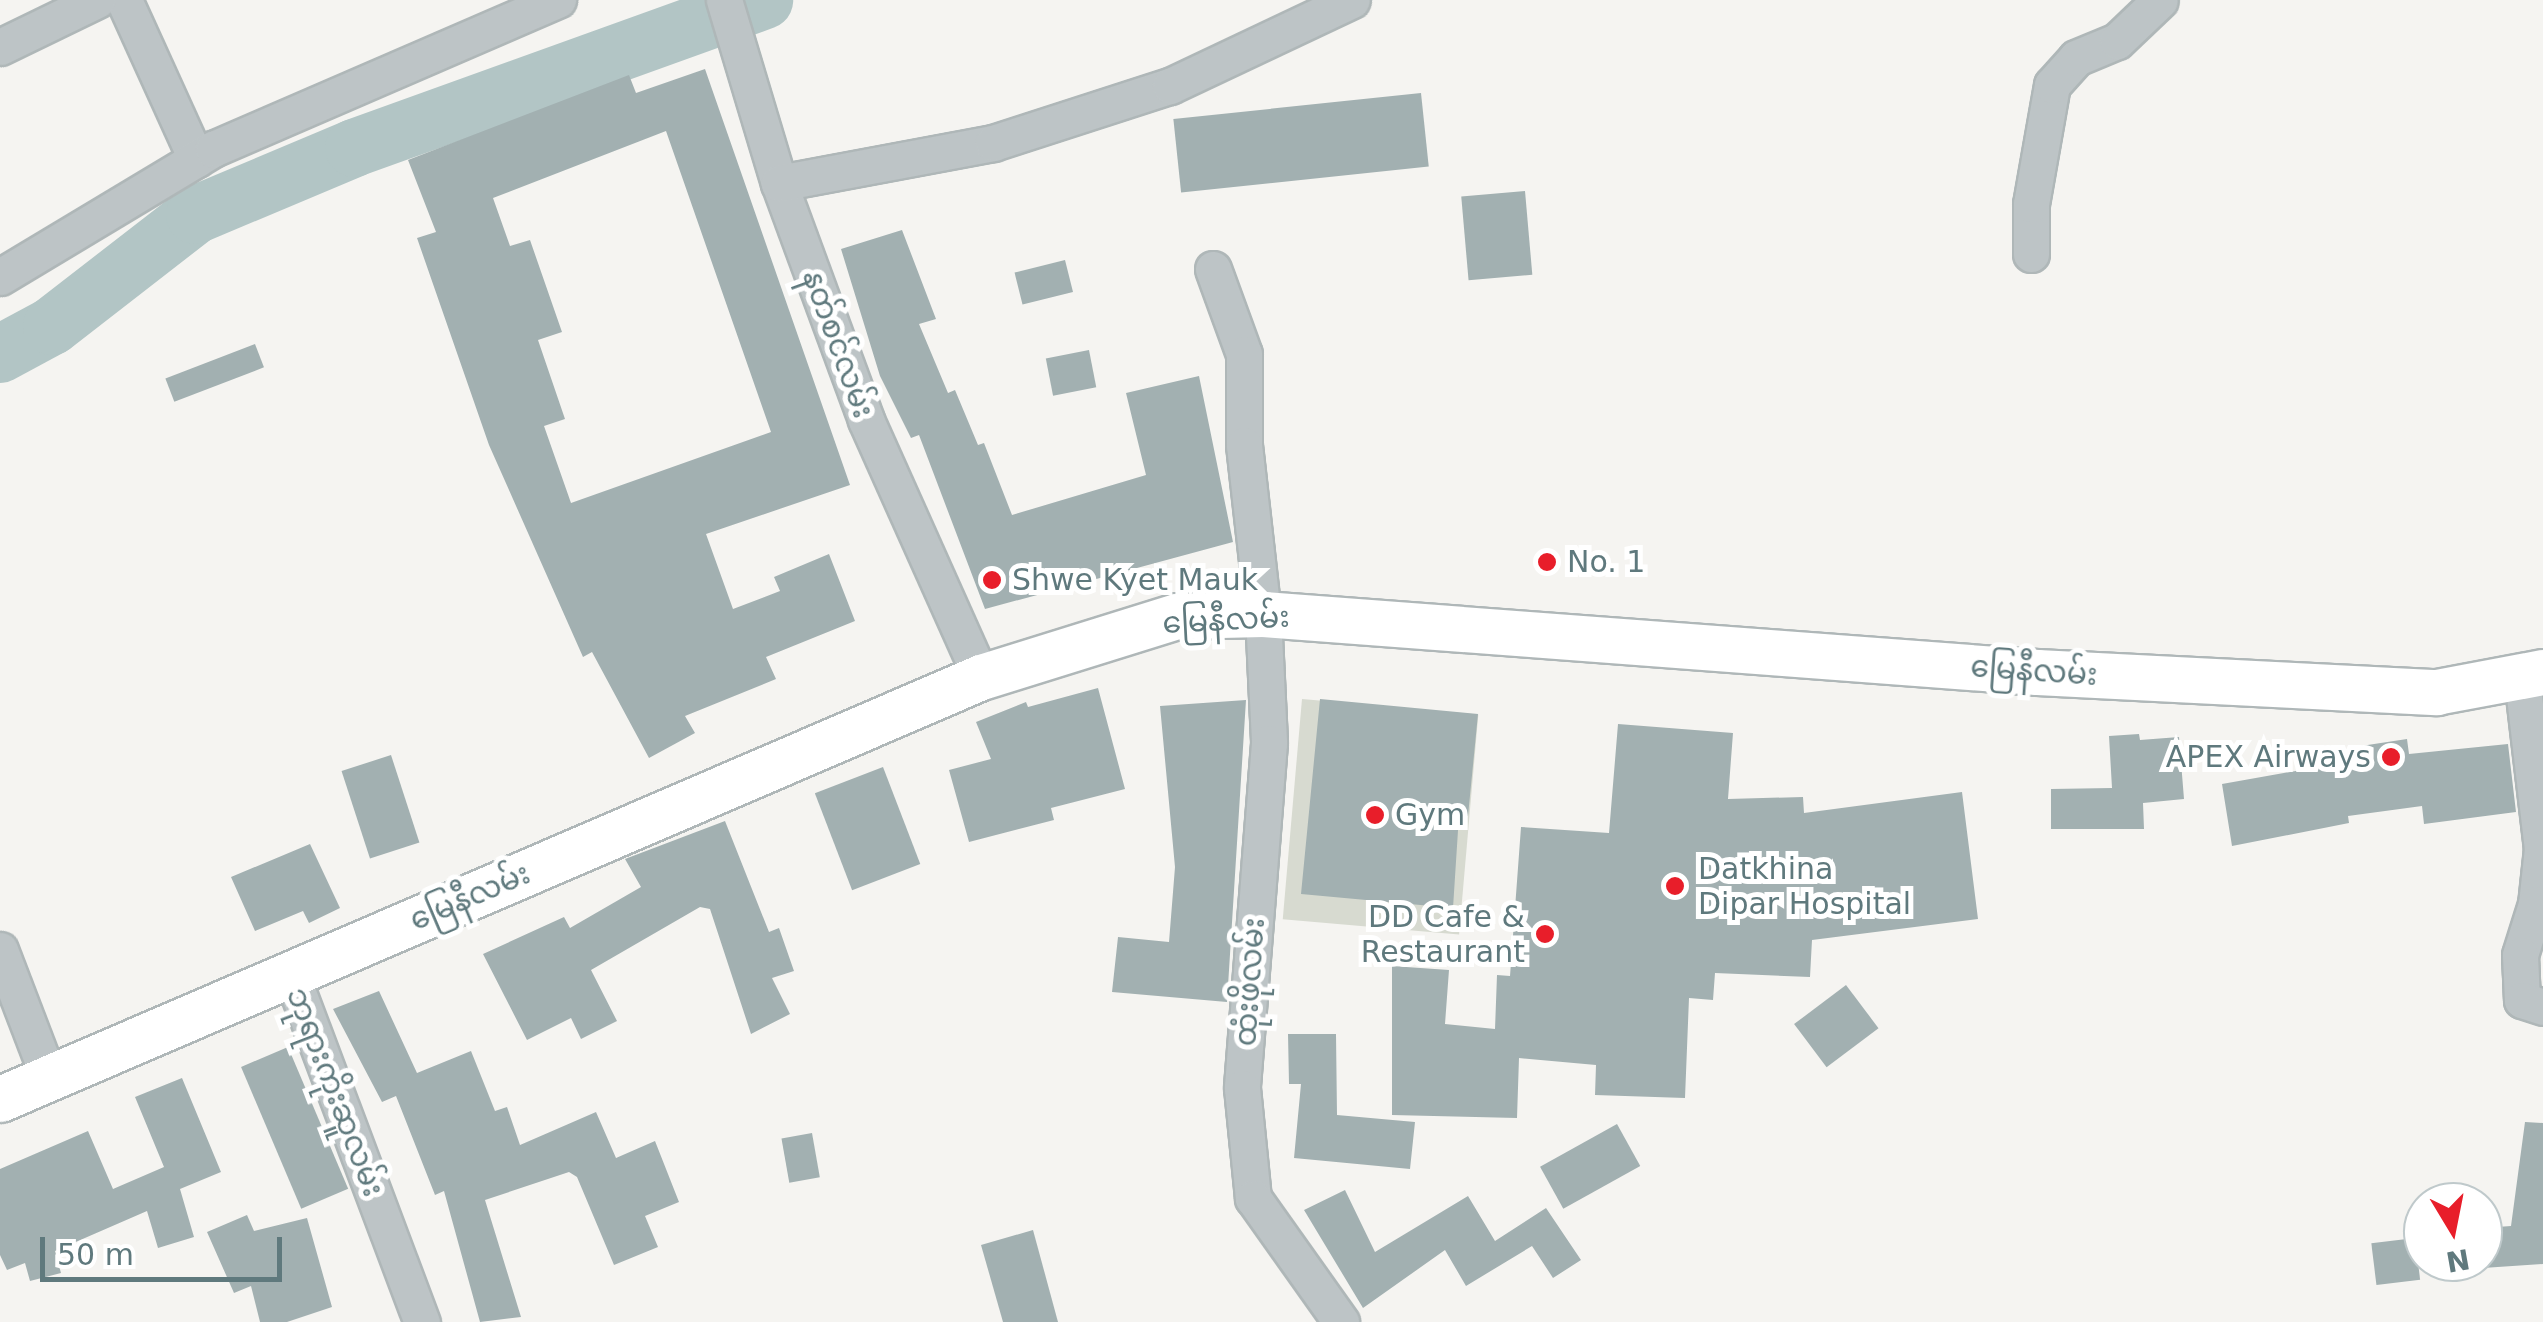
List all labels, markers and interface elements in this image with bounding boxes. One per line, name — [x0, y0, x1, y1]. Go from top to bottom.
street label: နတ်စင်လမ်း — [795, 265, 881, 423]
place label: No. 1 — [1567, 544, 1645, 580]
marker: No. 1 — [1536, 551, 1558, 573]
place label: Shwe Kyet Mauk — [1012, 562, 1258, 598]
marker: Shwe Kyet Mauk — [981, 569, 1003, 591]
street label: မြေနီလမ်း — [1162, 599, 1290, 641]
street label: မြေနီလမ်း — [1969, 649, 2099, 693]
place label: APEX Airways — [2166, 739, 2371, 775]
marker: APEX Airways — [2380, 746, 2402, 768]
place label: Gym — [1395, 797, 1465, 833]
marker: Gym — [1364, 804, 1386, 826]
place label: Datkhina Dipar Hospital — [1698, 851, 1911, 922]
street label: မြေနီလမ်း — [404, 856, 536, 938]
marker: Datkhina Dipar Hospital — [1662, 873, 1688, 899]
place label: DD Cafe & Restaurant — [1361, 899, 1525, 970]
street label: ထုံးဖိုလမ်း — [1228, 916, 1272, 1048]
marker: DD Cafe & Restaurant — [1534, 923, 1556, 945]
street label: ဘုရားကိုးဆူလမ်း — [279, 982, 391, 1202]
north arrow — [2403, 1182, 2503, 1282]
scale bar — [45, 1217, 288, 1279]
text: 50 m — [57, 1237, 134, 1272]
text: N — [2444, 1242, 2472, 1278]

